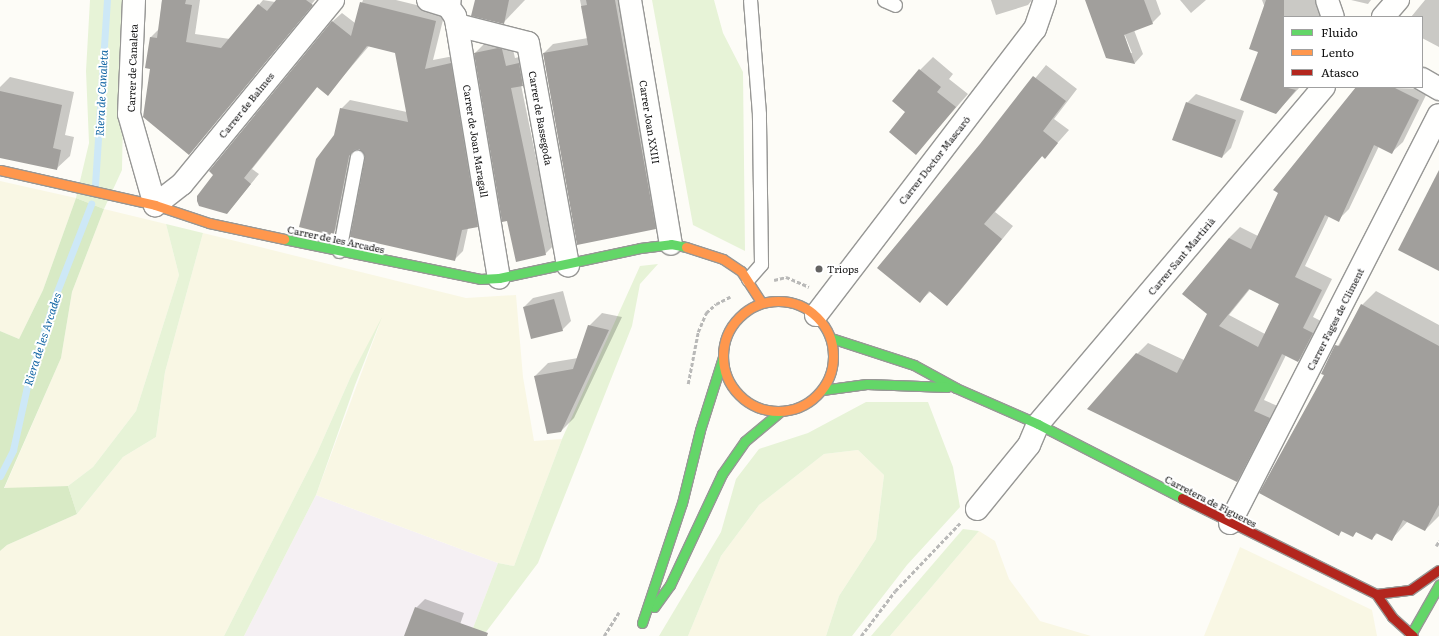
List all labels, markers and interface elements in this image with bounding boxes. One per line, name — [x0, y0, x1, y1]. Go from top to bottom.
legend — [1283, 16, 1423, 88]
text: Fluido — [1321, 23, 1358, 41]
street label: Carrer de Canaleta — [124, 24, 140, 112]
text: Lento — [1321, 43, 1354, 61]
water label: Riera de Canaleta — [92, 49, 110, 137]
text: Atasco — [1321, 63, 1359, 81]
street label: Carrer de Balmes — [216, 70, 276, 140]
street label: Carrer de Bassegoda — [527, 70, 555, 166]
street label: Carrer Joan XXIII — [637, 79, 663, 165]
street label: Carrer de Joan Maragall — [461, 84, 491, 198]
street label: Carrer Doctor Mascaró — [896, 113, 972, 207]
street label: Carrer Sant Martirià — [1145, 215, 1217, 297]
street label: Carrer de les Arcades — [286, 223, 386, 255]
place label: Triops — [827, 263, 858, 275]
marker: Triops — [814, 264, 824, 274]
street label: Carrer Fages de Climent — [1304, 266, 1366, 372]
water label: Riera de les Arcades — [21, 291, 63, 387]
street label: Carretera de Figueres — [1163, 473, 1259, 529]

